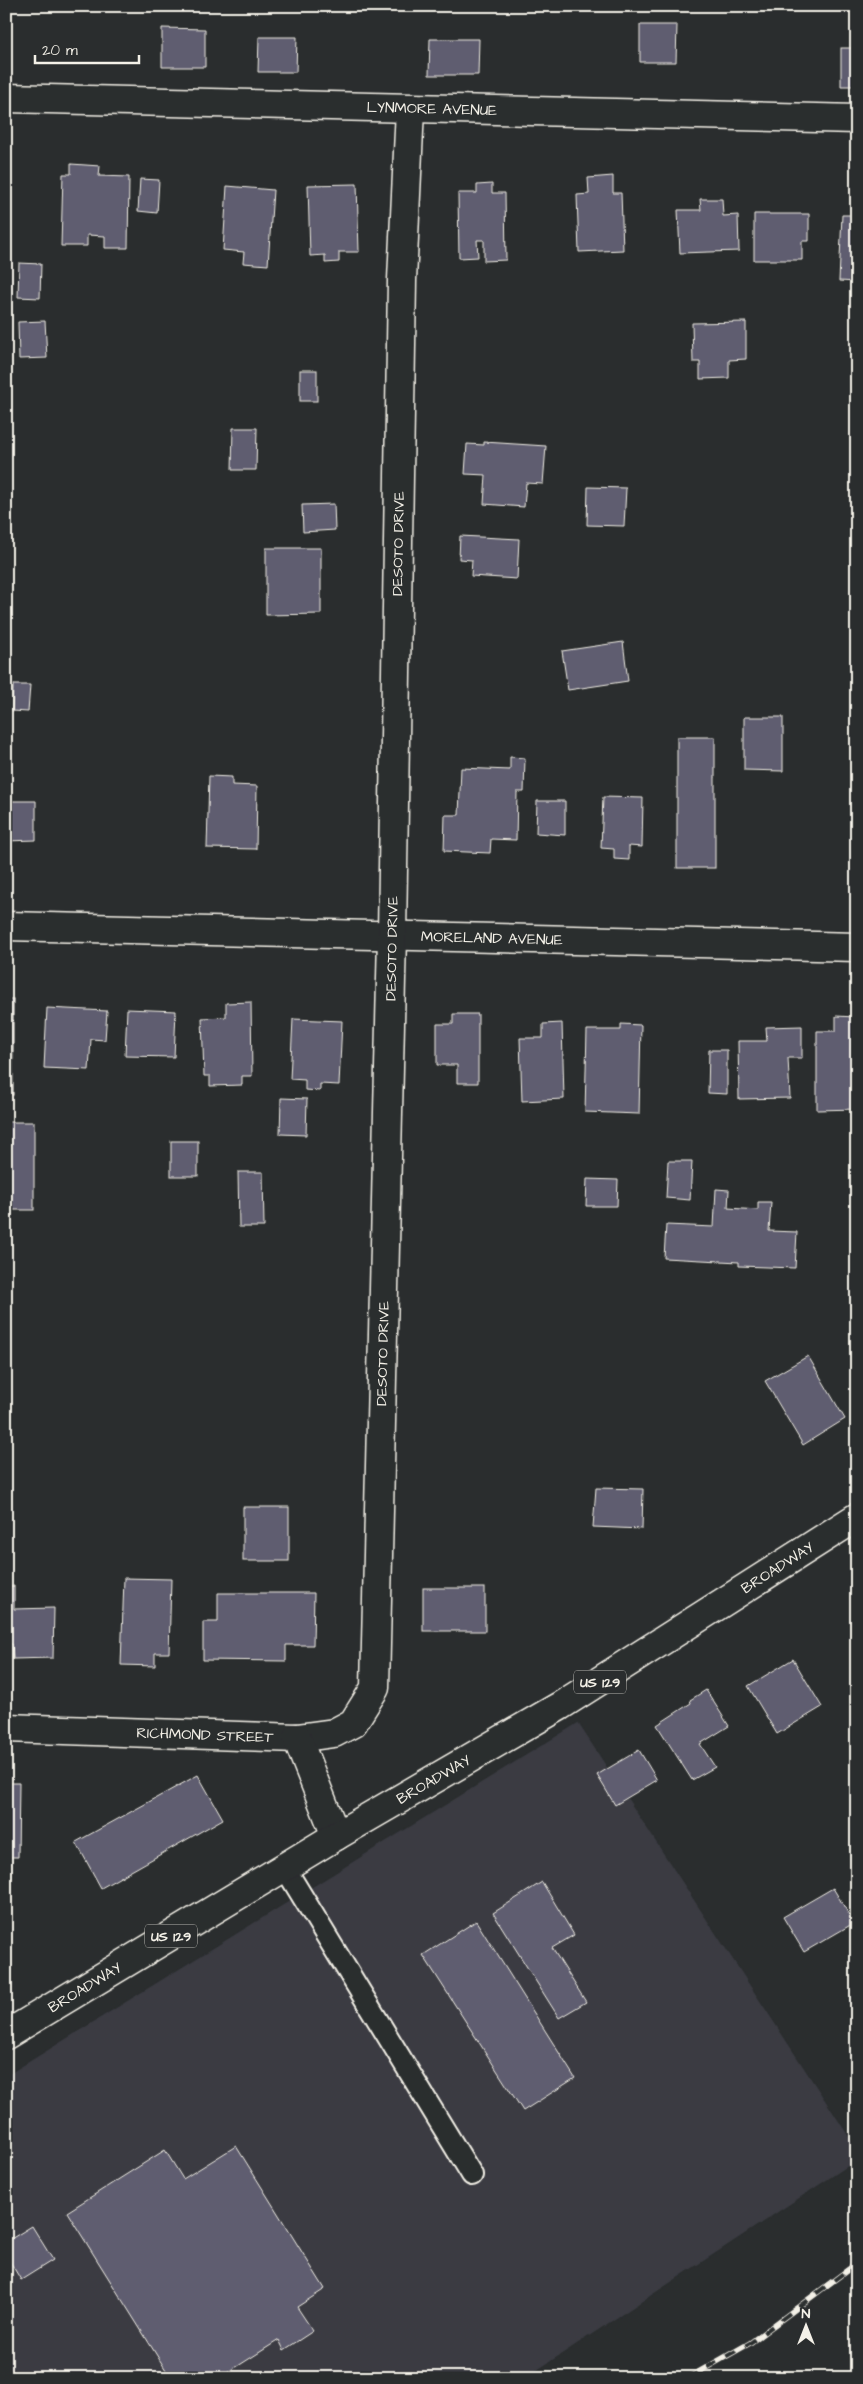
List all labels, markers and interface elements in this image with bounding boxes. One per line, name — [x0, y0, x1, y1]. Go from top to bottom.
scale bar — [35, 32, 139, 64]
text: 20 m — [42, 40, 78, 61]
street label: LYNMORE AVENUE — [366, 97, 497, 121]
street label: DESOTO DRIVE — [387, 491, 410, 596]
street label: DESOTO DRIVE — [381, 896, 404, 1001]
street label: MORELAND AVENUE — [421, 926, 563, 951]
street label: DESOTO DRIVE — [371, 1301, 395, 1406]
street label: BROADWAY — [737, 1537, 818, 1599]
road number: US 129 — [574, 1670, 626, 1694]
street label: RICHMOND STREET — [136, 1722, 274, 1748]
street label: BROADWAY — [393, 1750, 475, 1810]
road number: US 129 — [145, 1924, 197, 1948]
street label: BROADWAY — [44, 1958, 126, 2018]
north arrow — [780, 2302, 830, 2352]
text: N — [802, 2304, 811, 2324]

